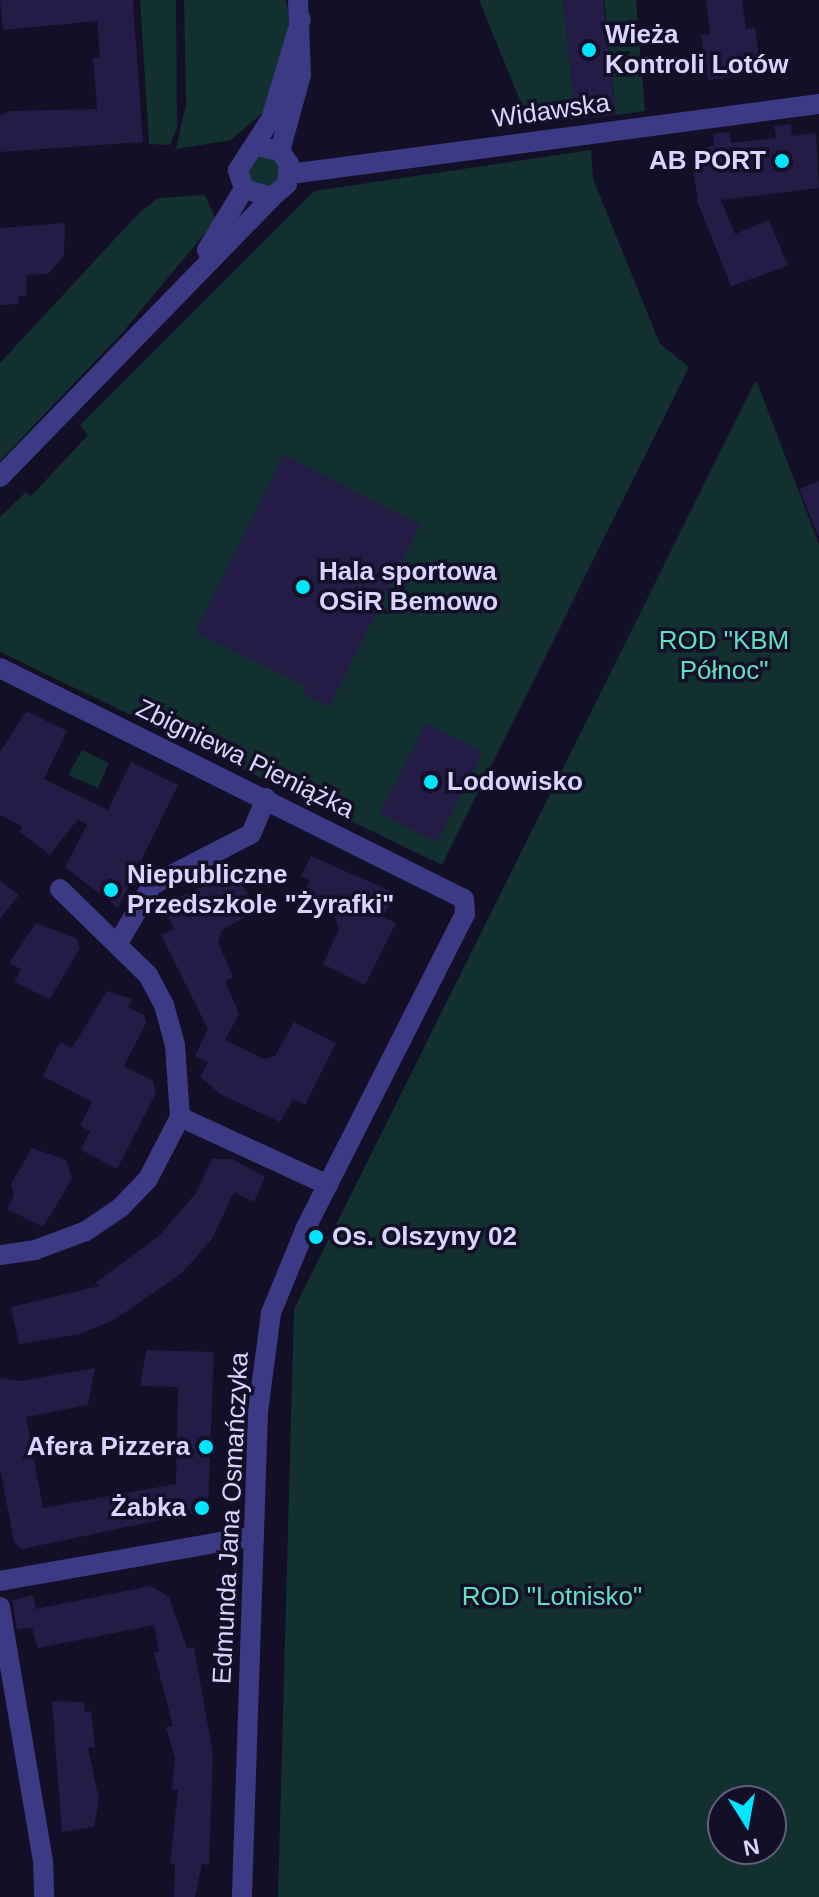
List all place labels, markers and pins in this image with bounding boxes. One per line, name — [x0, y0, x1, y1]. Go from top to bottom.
place label: Wieża Kontroli Lotów — [605, 19, 788, 80]
marker: Wieża Kontroli Lotów — [580, 41, 598, 59]
place label: AB PORT — [649, 145, 766, 177]
marker: AB PORT — [773, 152, 791, 170]
place label: Hala sportowa OSiR Bemowo — [319, 556, 498, 618]
marker: Hala sportowa OSiR Bemowo — [294, 578, 312, 596]
place label: Lodowisko — [447, 766, 583, 798]
marker: Lodowisko — [422, 773, 440, 791]
place label: Niepubliczne Przedszkole "Żyrafki" — [127, 859, 394, 920]
marker: Niepubliczne Przedszkole "Żyrafki" — [102, 881, 120, 899]
place label: Os. Olszyny 02 — [332, 1221, 517, 1253]
marker: Os. Olszyny 02 — [307, 1228, 325, 1246]
place label: Afera Pizzera — [27, 1431, 190, 1463]
marker: Afera Pizzera — [197, 1438, 215, 1456]
place label: Żabka — [111, 1492, 186, 1524]
marker: Żabka — [193, 1499, 211, 1517]

